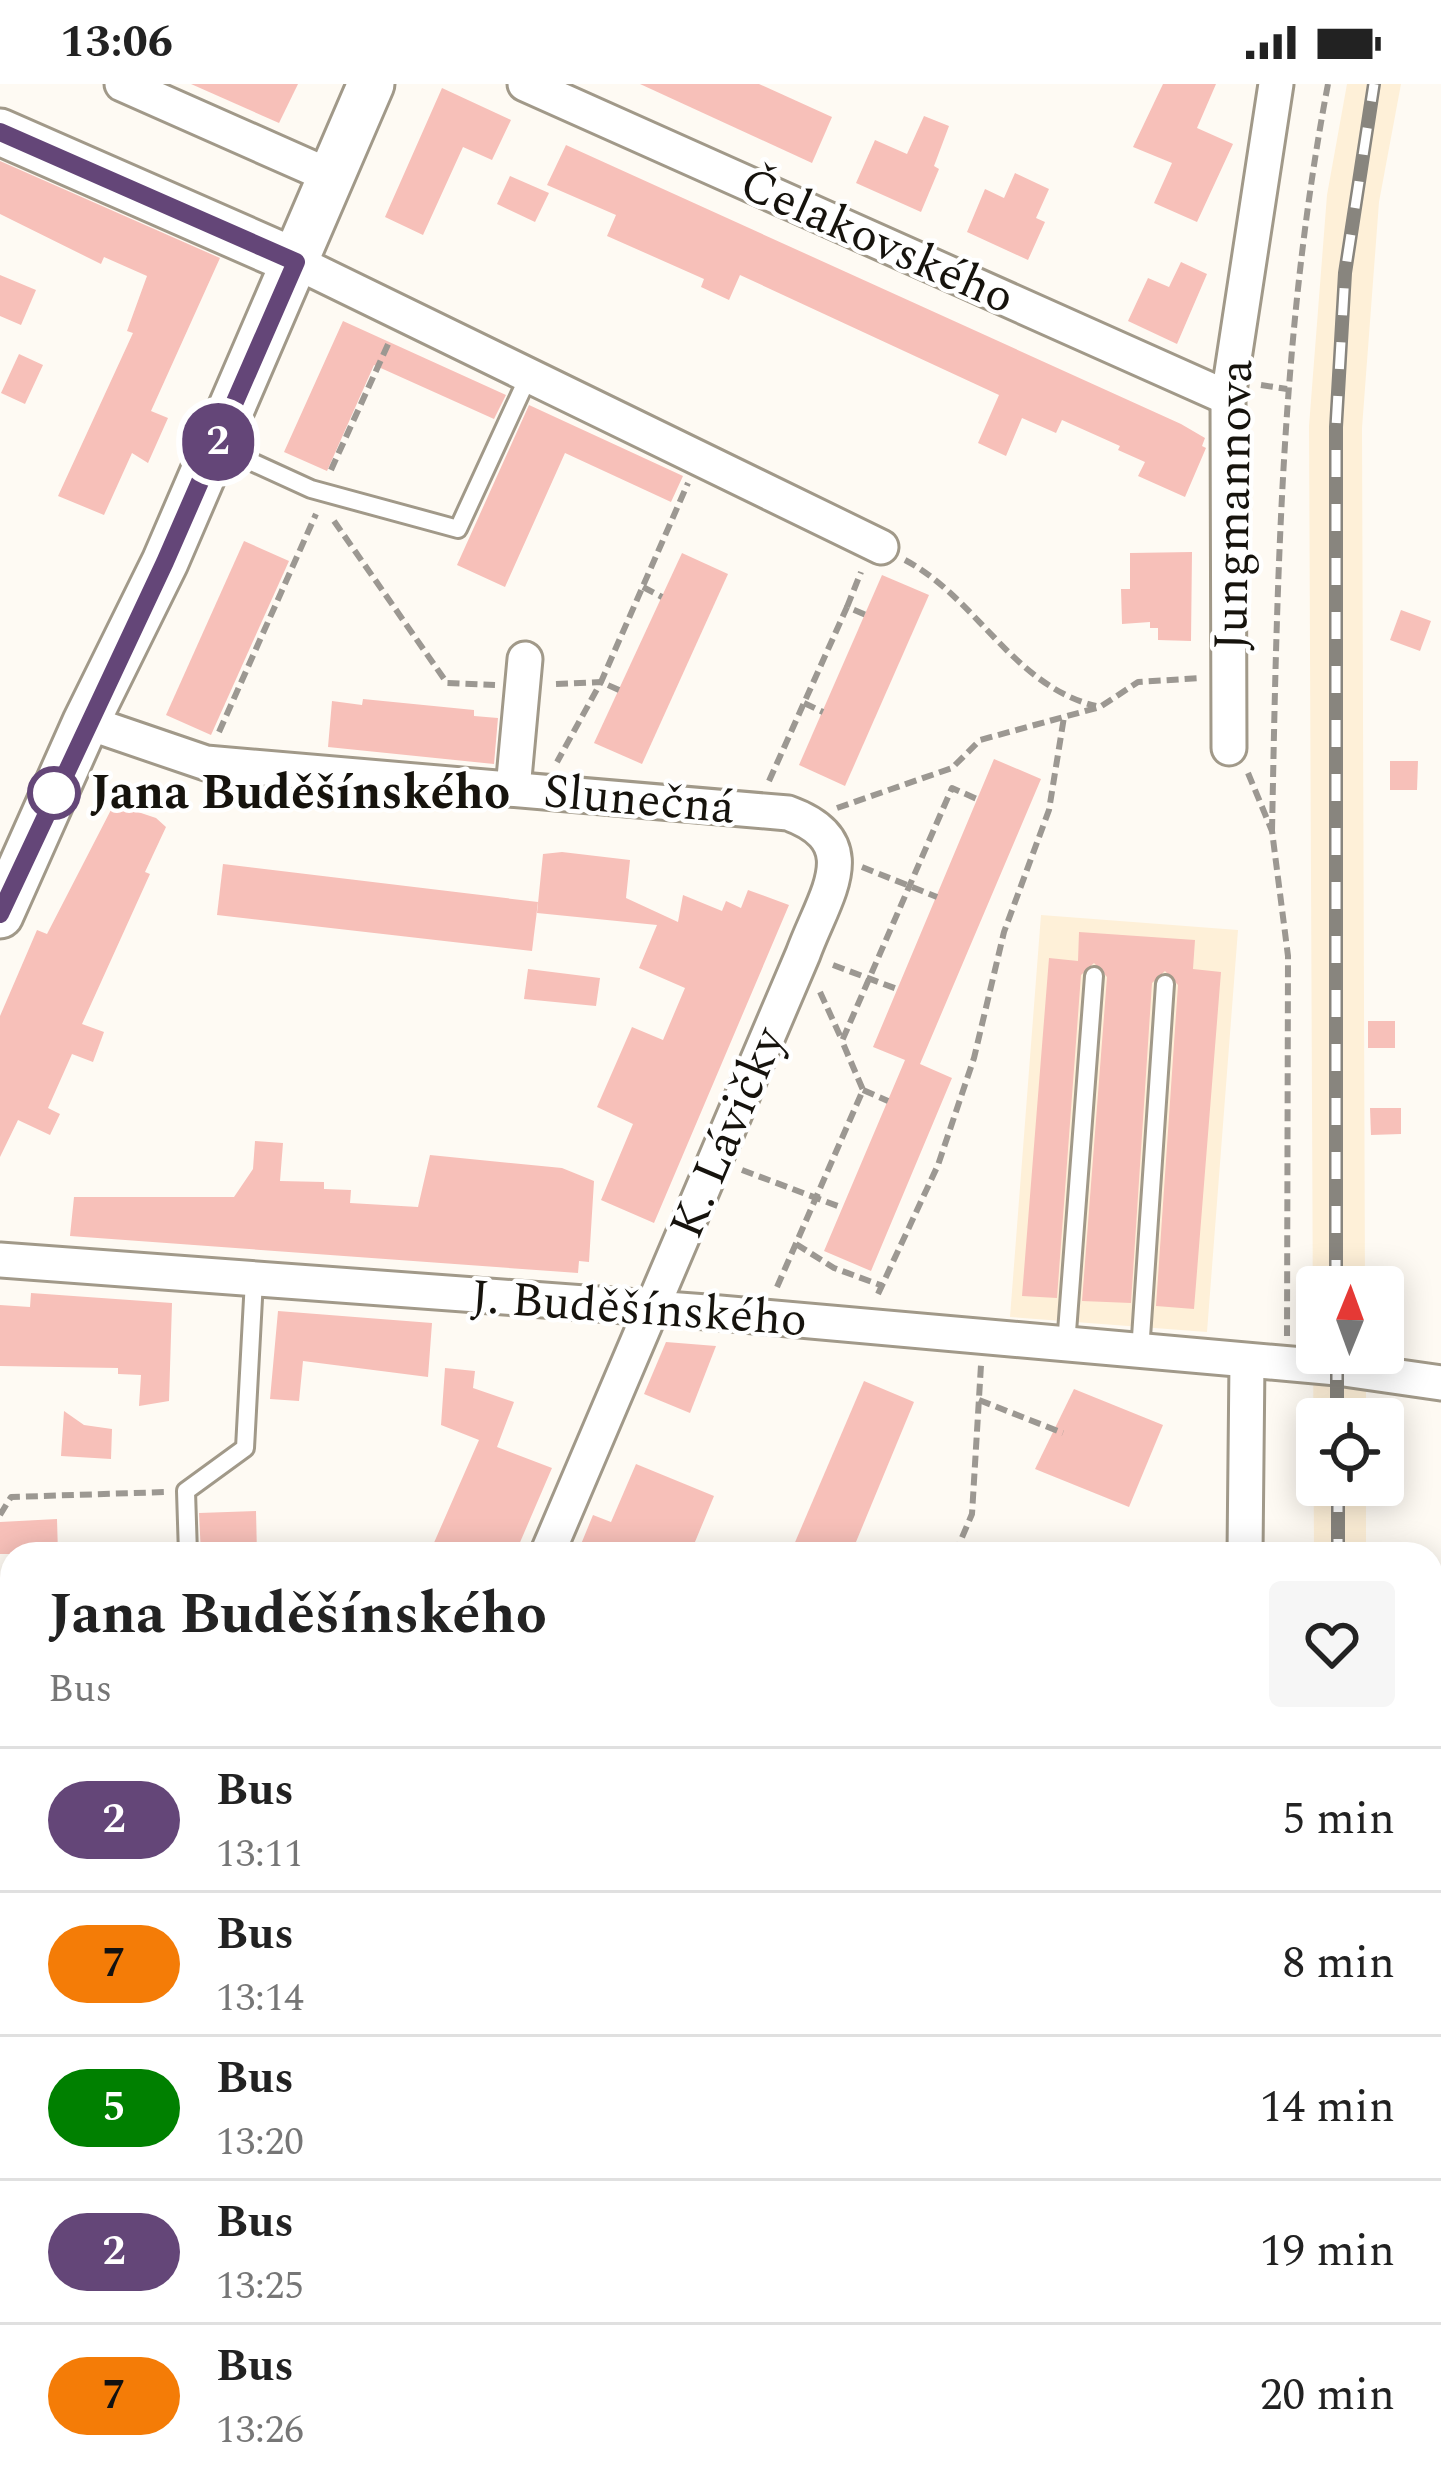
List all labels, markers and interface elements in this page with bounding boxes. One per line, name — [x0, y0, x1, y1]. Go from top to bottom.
text: 13:06 — [60, 8, 173, 77]
street label: Čelakovského — [728, 148, 1026, 334]
street label: Jungmannova — [1195, 359, 1273, 651]
line badge: 2 — [179, 403, 257, 481]
text: 2 — [206, 410, 230, 473]
street label: Slunečná — [540, 755, 738, 845]
place label: Jana Buděšínského — [90, 757, 510, 830]
marker: Jana Buděšínského — [29, 768, 79, 818]
street label: K. Lávičky — [651, 1014, 806, 1250]
street label: J. Buděšínského — [468, 1261, 810, 1357]
north arrow — [1296, 1266, 1404, 1374]
map controls — [1296, 1266, 1404, 1506]
button: locate — [1296, 1398, 1404, 1506]
text: Jana Buděšínského — [48, 1572, 547, 1658]
button: heart — [1269, 1581, 1395, 1707]
text: Bus — [48, 1660, 112, 1719]
text: Bus — [216, 1756, 294, 1825]
text: 5 min — [1282, 1785, 1395, 1854]
text: 2 — [102, 1788, 126, 1851]
text: 13:11 — [216, 1825, 304, 1884]
text: Bus — [216, 1900, 294, 1969]
text: 8 min — [1282, 1929, 1395, 1998]
text: 7 — [102, 1932, 126, 1995]
text: 13:14 — [216, 1969, 304, 2028]
text: Bus — [216, 2044, 294, 2113]
text: 14 min — [1260, 2073, 1395, 2142]
text: 5 — [102, 2076, 126, 2139]
text: 13:20 — [216, 2113, 304, 2172]
text: Bus — [216, 2188, 294, 2257]
text: 19 min — [1260, 2217, 1395, 2286]
text: 2 — [102, 2220, 126, 2283]
text: 13:25 — [216, 2257, 304, 2316]
text: Bus — [216, 2332, 294, 2401]
text: 20 min — [1260, 2361, 1395, 2430]
text: 7 — [102, 2364, 126, 2427]
text: 13:26 — [216, 2401, 304, 2460]

